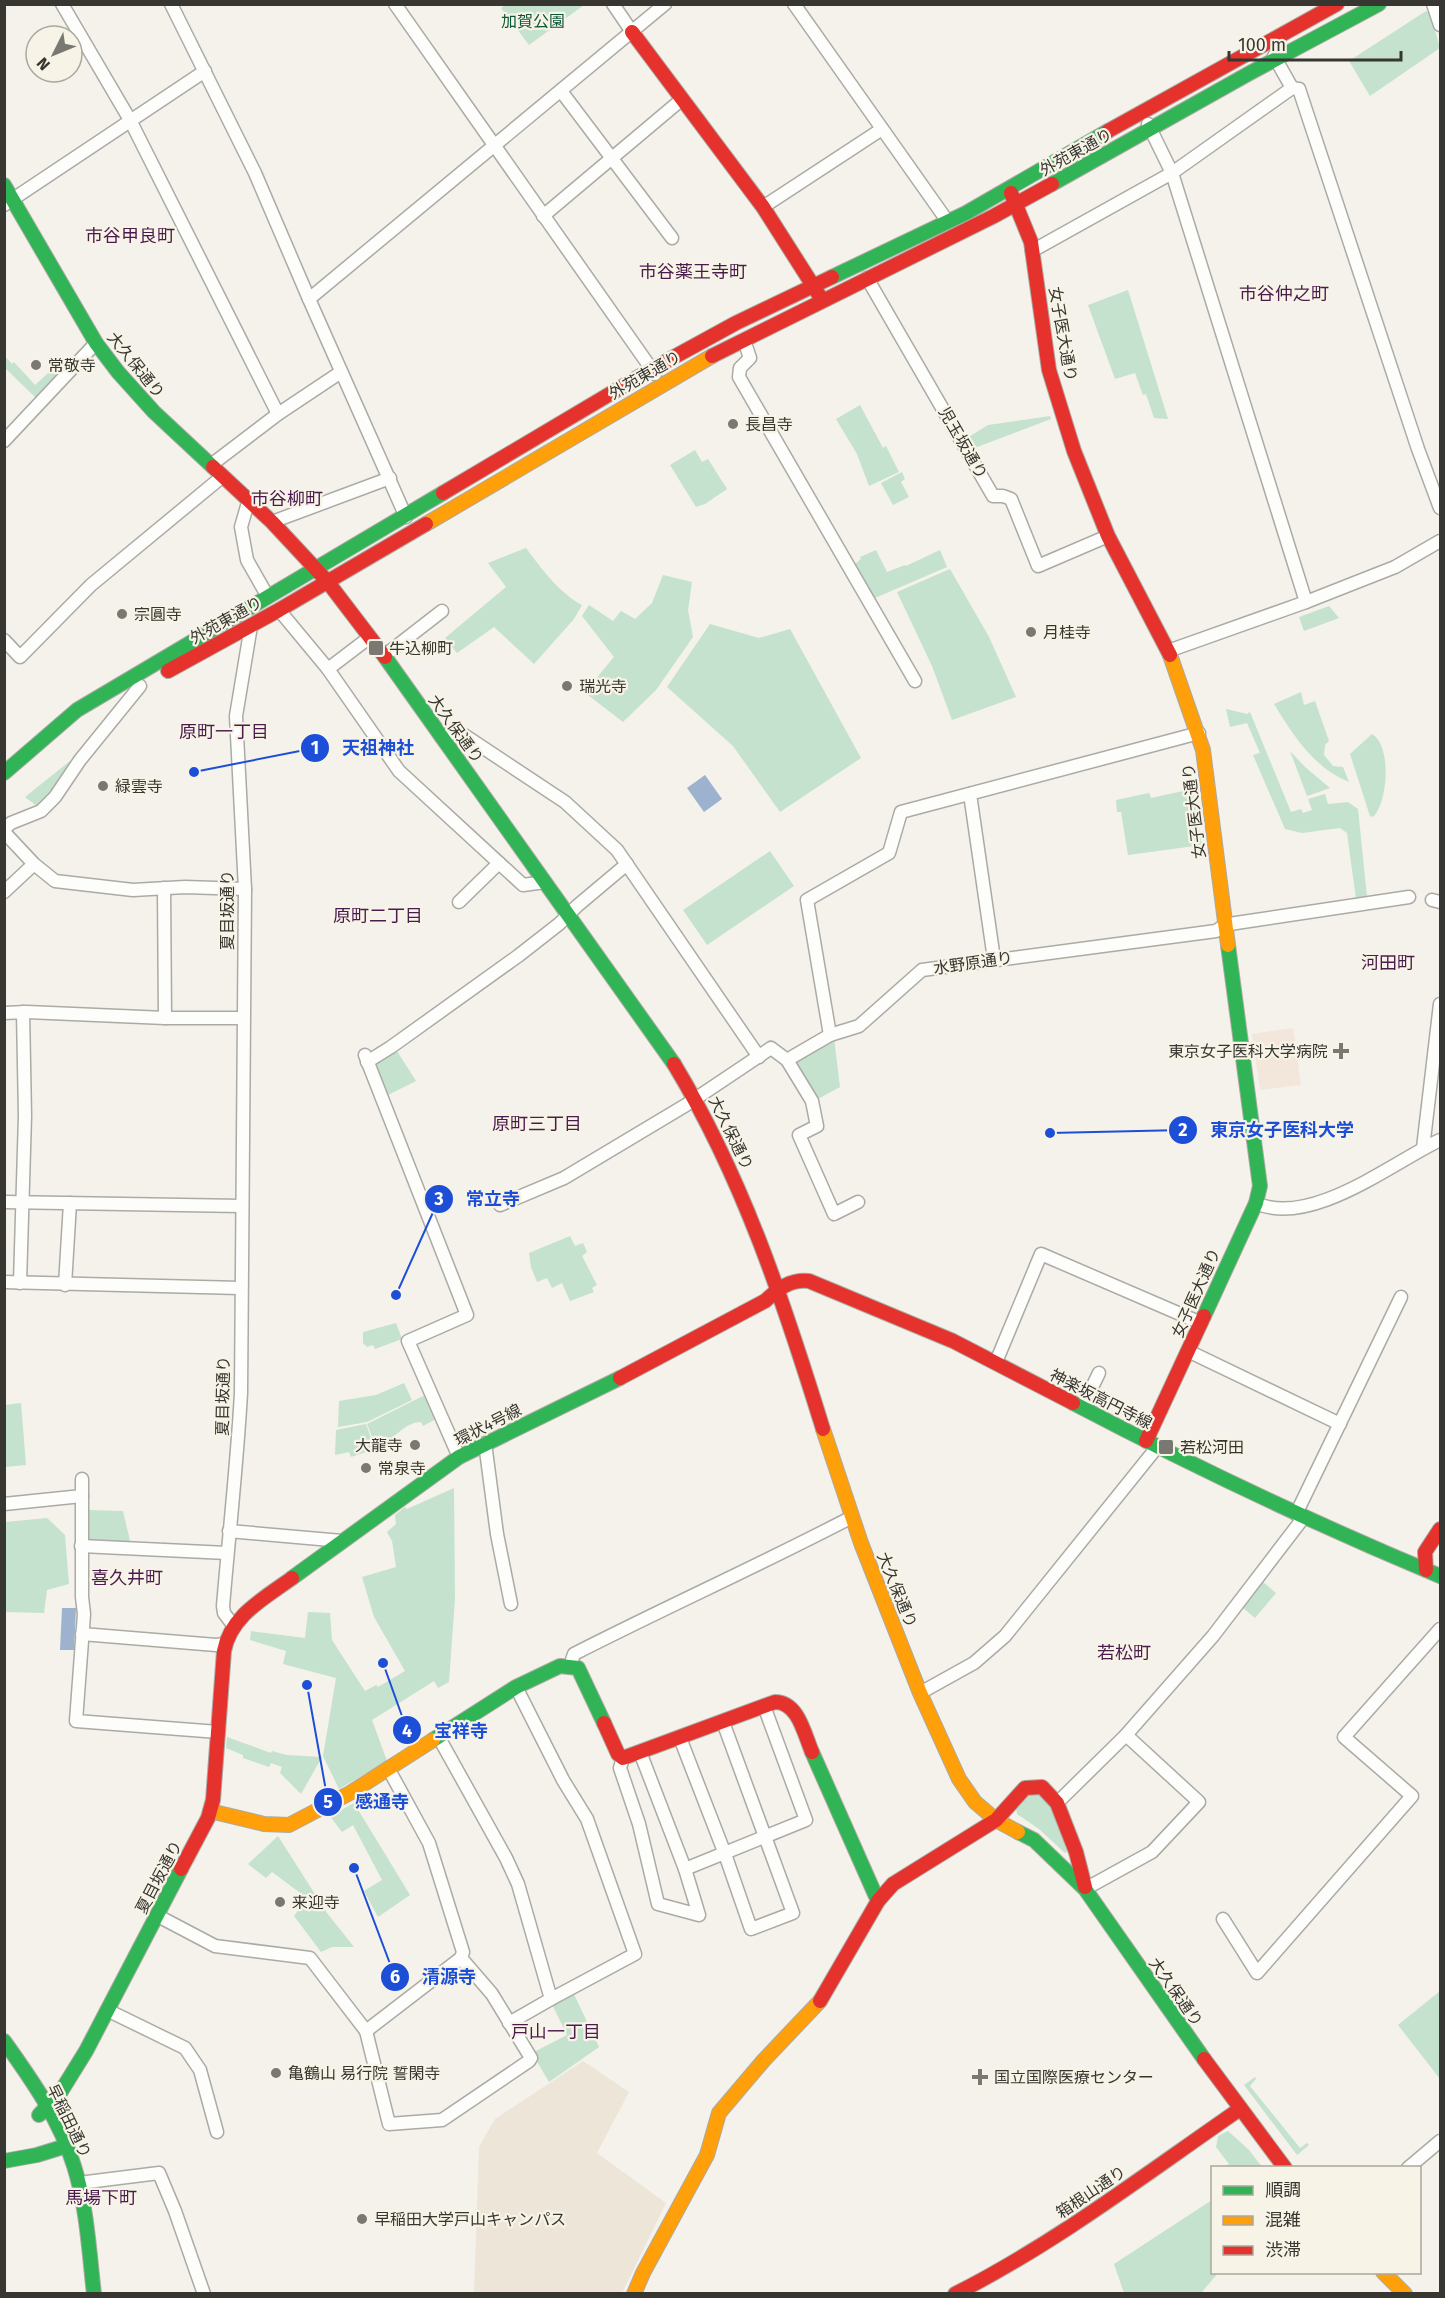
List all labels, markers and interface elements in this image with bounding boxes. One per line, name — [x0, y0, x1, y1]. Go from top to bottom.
park label: 加賀公園 — [501, 12, 565, 31]
north arrow — [24, 24, 84, 84]
scale bar — [1229, 24, 1402, 62]
text: 100 m — [1238, 34, 1286, 56]
text: N — [33, 54, 54, 74]
street label: 外苑東通り — [1036, 124, 1116, 180]
district label: 市谷甲良町 — [85, 225, 175, 247]
district label: 市谷薬王寺町 — [639, 261, 747, 283]
district label: 市谷仲之町 — [1239, 283, 1329, 305]
street label: 女子医大通り — [1045, 285, 1081, 383]
street label: 大久保通り — [103, 328, 169, 402]
street label: 外苑東通り — [606, 347, 684, 403]
place label: 常敬寺 — [48, 356, 96, 375]
marker: 常敬寺 — [29, 358, 43, 372]
street label: 児玉坂通り — [935, 404, 991, 482]
place label: 長昌寺 — [745, 415, 793, 434]
marker: 長昌寺 — [726, 417, 740, 431]
district label: 市谷柳町 — [251, 488, 323, 510]
street label: 外苑東通り — [186, 592, 266, 648]
place label: 宗圓寺 — [134, 605, 182, 624]
marker: 宗圓寺 — [115, 607, 129, 621]
place label: 月桂寺 — [1043, 623, 1091, 642]
marker: 月桂寺 — [1024, 625, 1038, 639]
marker: 牛込柳町 — [367, 639, 385, 657]
place label: 牛込柳町 — [389, 639, 453, 658]
place label: 瑞光寺 — [579, 677, 627, 696]
marker: 瑞光寺 — [560, 679, 574, 693]
street label: 大久保通り — [425, 691, 487, 767]
district label: 原町一丁目 — [179, 721, 269, 743]
callout: 天祖神社 — [300, 730, 426, 766]
text: 1 — [311, 737, 319, 759]
text: 天祖神社 — [342, 737, 414, 759]
street label: 女子医大通り — [1179, 762, 1209, 860]
place label: 緑雲寺 — [115, 777, 163, 796]
marker: 緑雲寺 — [96, 779, 110, 793]
street label: 夏目坂通り — [218, 870, 237, 950]
district label: 原町二丁目 — [333, 905, 423, 927]
street label: 水野原通り — [932, 948, 1014, 978]
district label: 河田町 — [1361, 952, 1415, 974]
place label: 東京女子医科大学病院 — [1168, 1042, 1328, 1061]
marker: 東京女子医科大学病院 — [1332, 1042, 1350, 1060]
street label: 大久保通り — [705, 1093, 757, 1173]
callout: 東京女子医科大学 — [1168, 1112, 1366, 1148]
district label: 原町三丁目 — [492, 1113, 582, 1135]
text: 2 — [1178, 1119, 1188, 1141]
text: 東京女子医科大学 — [1210, 1119, 1354, 1141]
callout: 常立寺 — [424, 1181, 532, 1217]
text: 3 — [433, 1188, 444, 1210]
text: 常立寺 — [466, 1188, 520, 1210]
street label: 女子医大通り — [1168, 1245, 1224, 1341]
street label: 夏目坂通り — [213, 1356, 233, 1436]
street label: 神楽坂高円寺線 — [1047, 1365, 1155, 1433]
street label: 環状4号線 — [451, 1400, 525, 1450]
place label: 大龍寺 — [355, 1436, 403, 1455]
marker: 大龍寺 — [408, 1438, 422, 1452]
marker: 若松河田 — [1157, 1438, 1175, 1456]
place label: 若松河田 — [1180, 1438, 1244, 1457]
place label: 常泉寺 — [378, 1459, 426, 1478]
marker: 常泉寺 — [359, 1461, 373, 1475]
street label: 大久保通り — [873, 1549, 921, 1631]
district label: 喜久井町 — [91, 1567, 163, 1589]
district label: 若松町 — [1097, 1642, 1151, 1664]
callout: 宝祥寺 — [392, 1712, 500, 1748]
text: 4 — [402, 1720, 412, 1742]
text: 宝祥寺 — [434, 1720, 488, 1742]
callout: 感通寺 — [313, 1784, 421, 1820]
text: 5 — [323, 1791, 333, 1813]
text: 感通寺 — [355, 1791, 409, 1813]
street label: 夏目坂通り — [132, 1837, 186, 1917]
place label: 来迎寺 — [292, 1893, 340, 1912]
marker: 来迎寺 — [273, 1895, 287, 1909]
street label: 大久保通り — [1145, 1954, 1207, 2030]
callout: 清源寺 — [380, 1959, 488, 1995]
text: 6 — [390, 1966, 400, 1988]
text: 清源寺 — [422, 1966, 476, 1988]
district label: 戸山一丁目 — [511, 2021, 601, 2043]
place label: 亀鶴山 易行院 誓閑寺 — [288, 2064, 440, 2083]
marker: 亀鶴山 易行院 誓閑寺 — [269, 2066, 283, 2080]
marker: 国立国際医療センター — [971, 2068, 989, 2086]
place label: 国立国際医療センター — [994, 2068, 1154, 2087]
street label: 早稲田通り — [43, 2081, 95, 2161]
street label: 箱根山通り — [1053, 2162, 1129, 2222]
legend — [1211, 2166, 1421, 2274]
text: 順調 — [1265, 2179, 1301, 2201]
district label: 馬場下町 — [65, 2187, 137, 2209]
text: 混雑 — [1265, 2209, 1301, 2231]
place label: 早稲田大学戸山キャンパス — [374, 2210, 566, 2229]
marker: 早稲田大学戸山キャンパス — [355, 2212, 369, 2226]
text: 渋滞 — [1265, 2239, 1301, 2261]

